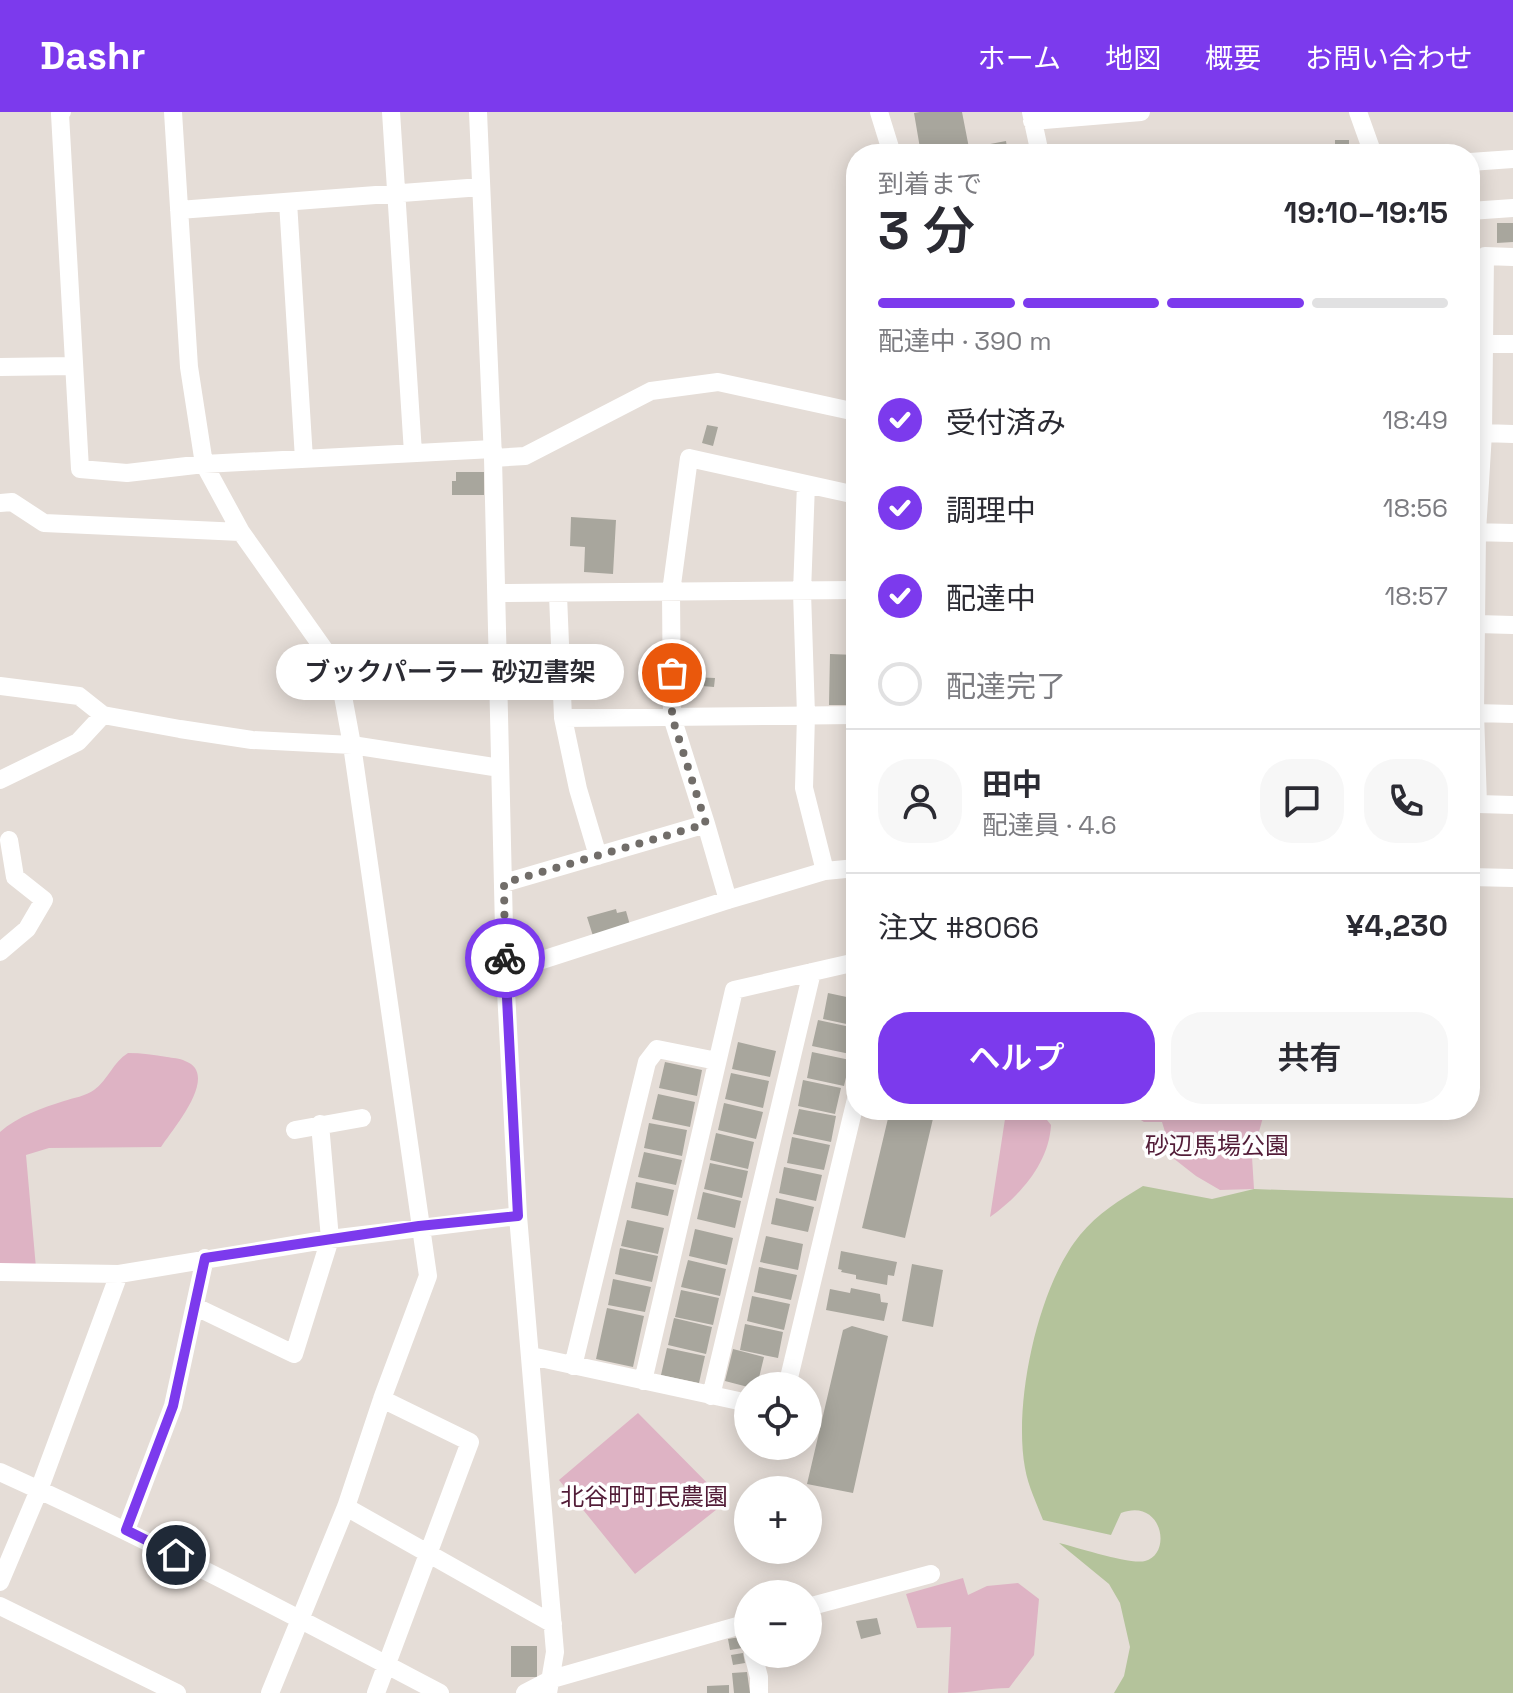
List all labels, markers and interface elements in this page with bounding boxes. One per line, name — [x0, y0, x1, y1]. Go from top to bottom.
text: Dashr — [40, 32, 146, 80]
text: ホーム — [978, 40, 1061, 76]
text: 地図 — [1105, 40, 1161, 76]
text: 概要 — [1205, 40, 1261, 76]
text: お問い合わせ — [1305, 40, 1473, 76]
text: 到着まで — [878, 167, 982, 201]
text: 19:10–19:15 — [1284, 193, 1448, 232]
text: 3 分 — [878, 198, 975, 264]
text: 配達中 · 390 m — [878, 324, 1052, 358]
icon: check — [878, 398, 922, 442]
text: 受付済み — [946, 403, 1066, 442]
text: 18:49 — [1382, 403, 1448, 437]
icon: check — [878, 486, 922, 530]
text: 調理中 — [946, 491, 1036, 530]
text: 18:56 — [1383, 491, 1448, 525]
icon: check — [878, 574, 922, 618]
text: 配達中 — [946, 579, 1036, 618]
text: 18:57 — [1384, 579, 1448, 613]
pin — [638, 639, 706, 707]
callout: ブックパーラー 砂辺書架 — [276, 645, 624, 701]
icon: bag — [650, 651, 694, 695]
text: ブックパーラー 砂辺書架 — [304, 655, 596, 689]
text: 配達完了 — [946, 667, 1066, 706]
button: person — [878, 759, 962, 843]
button: chat — [1260, 759, 1344, 843]
button: phone — [1364, 759, 1448, 843]
text: 田中 — [982, 765, 1042, 804]
text: 配達員 · 4.6 — [982, 808, 1117, 842]
text: ¥4,230 — [1346, 906, 1448, 945]
text: 注文 #8066 — [878, 908, 1039, 947]
courier — [465, 918, 545, 998]
icon: bike — [483, 936, 527, 980]
button: ヘルプ — [878, 1012, 1155, 1104]
button: 共有 — [1171, 1012, 1448, 1104]
park label: 砂辺馬場公園 — [1145, 1130, 1289, 1161]
map controls — [734, 1372, 822, 1668]
button: locate — [734, 1372, 822, 1460]
button: + — [734, 1476, 822, 1564]
park label: 北谷町町民農園 — [560, 1481, 728, 1512]
pin — [142, 1521, 210, 1589]
icon: home — [154, 1533, 198, 1577]
button: − — [734, 1580, 822, 1668]

